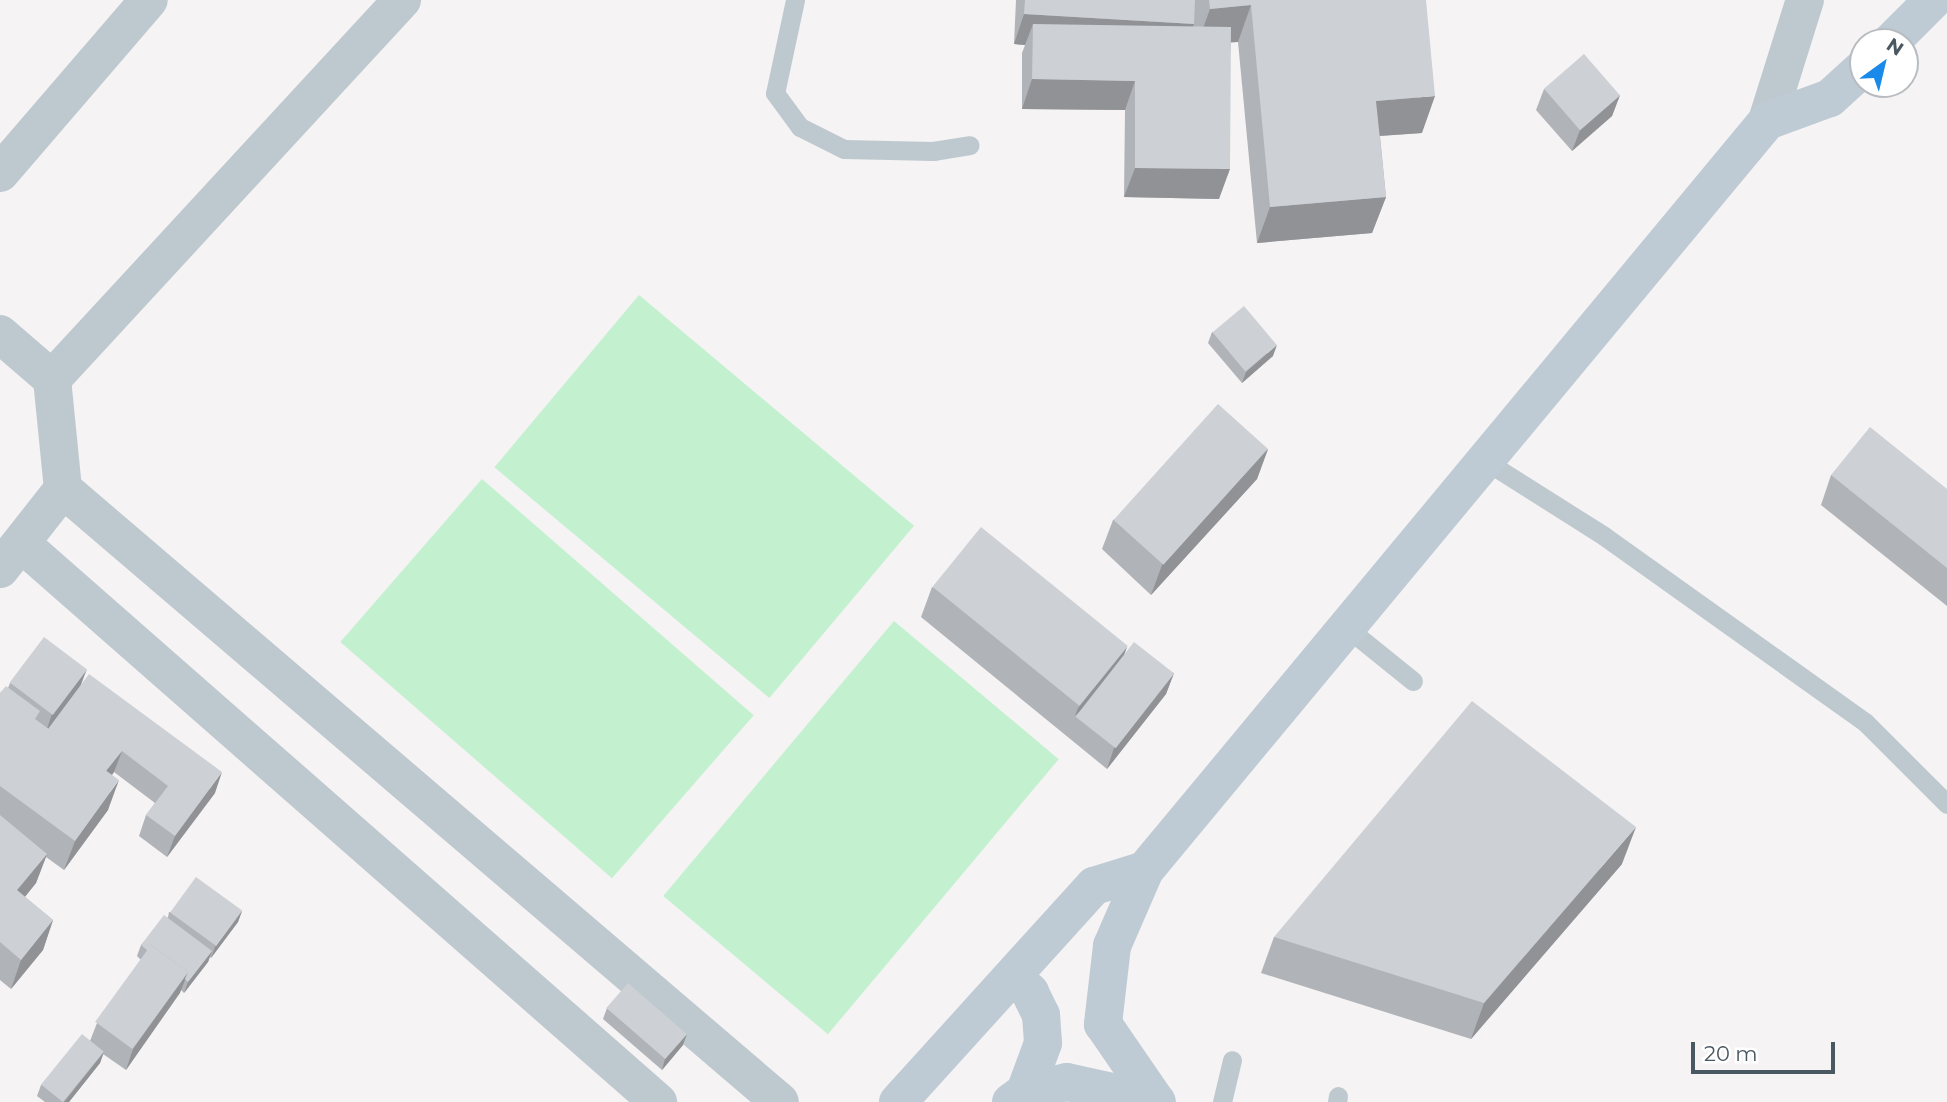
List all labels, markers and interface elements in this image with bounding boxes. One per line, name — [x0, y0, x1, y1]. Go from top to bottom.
north arrow — [1849, 28, 1919, 98]
text: N — [1882, 33, 1908, 61]
scale bar — [1695, 1028, 1839, 1072]
text: 20 m — [1704, 1041, 1758, 1066]

